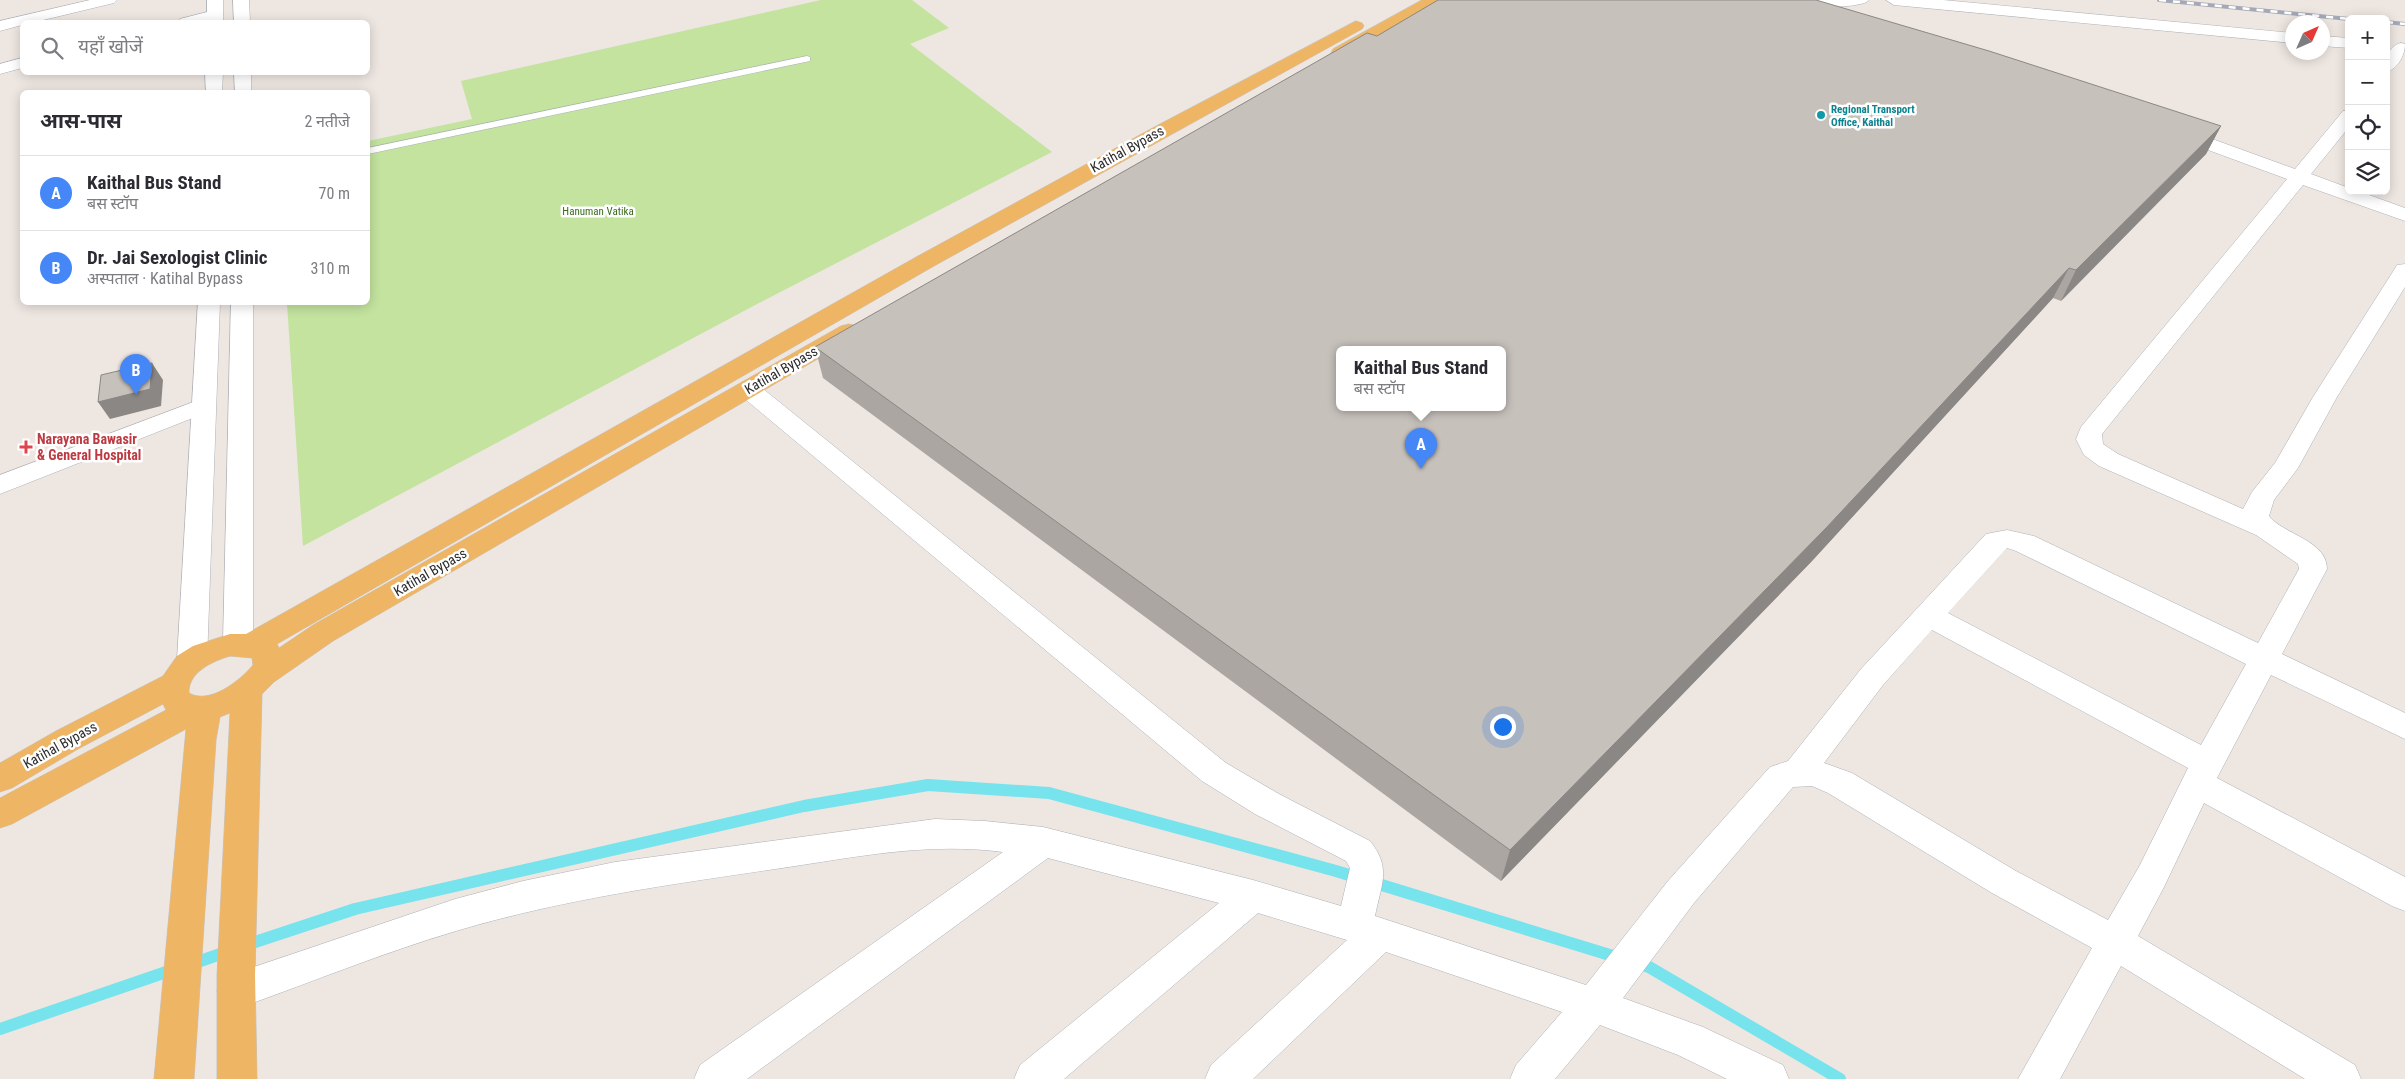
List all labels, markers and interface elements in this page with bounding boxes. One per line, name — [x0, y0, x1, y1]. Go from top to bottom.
north arrow — [2285, 15, 2330, 60]
map controls — [2345, 15, 2390, 195]
button: + — [2345, 15, 2390, 60]
search box — [20, 20, 370, 75]
icon: search — [38, 34, 66, 62]
text: यहाँ खोजें — [78, 35, 143, 58]
button: − — [2345, 60, 2390, 105]
place label: Regional Transport Office, Kaithal — [1831, 103, 1915, 129]
button: locate — [2345, 105, 2390, 150]
text: आस-पास — [40, 109, 122, 133]
marker: Regional Transport Office, Kaithal — [1815, 109, 1827, 121]
text: 2 नतीजे — [304, 112, 350, 131]
street label: Katihal Bypass — [1088, 122, 1166, 176]
button: layers — [2345, 150, 2390, 195]
text: Kaithal Bus Stand — [87, 171, 221, 194]
text: A — [51, 184, 61, 203]
text: 70 m — [318, 184, 350, 203]
text: बस स्टॉप — [87, 194, 138, 213]
park label: Hanuman Vatika — [562, 205, 634, 218]
text: Dr. Jai Sexologist Clinic — [87, 246, 268, 269]
text: B — [52, 259, 60, 278]
text: 310 m — [311, 259, 350, 278]
text: अस्पताल · Katihal Bypass — [87, 269, 243, 288]
street label: Katihal Bypass — [742, 343, 820, 397]
popup — [1336, 346, 1506, 411]
pin: B — [120, 354, 152, 395]
text: Kaithal Bus Stand — [1354, 356, 1488, 379]
text: बस स्टॉप — [1354, 379, 1405, 398]
pin: A — [1405, 428, 1437, 469]
place label: Narayana Bawasir & General Hospital — [37, 431, 141, 463]
marker: Narayana Bawasir & General Hospital — [19, 440, 33, 454]
street label: Katihal Bypass — [391, 545, 469, 599]
your location — [1490, 714, 1516, 740]
street label: Katihal Bypass — [21, 718, 99, 772]

